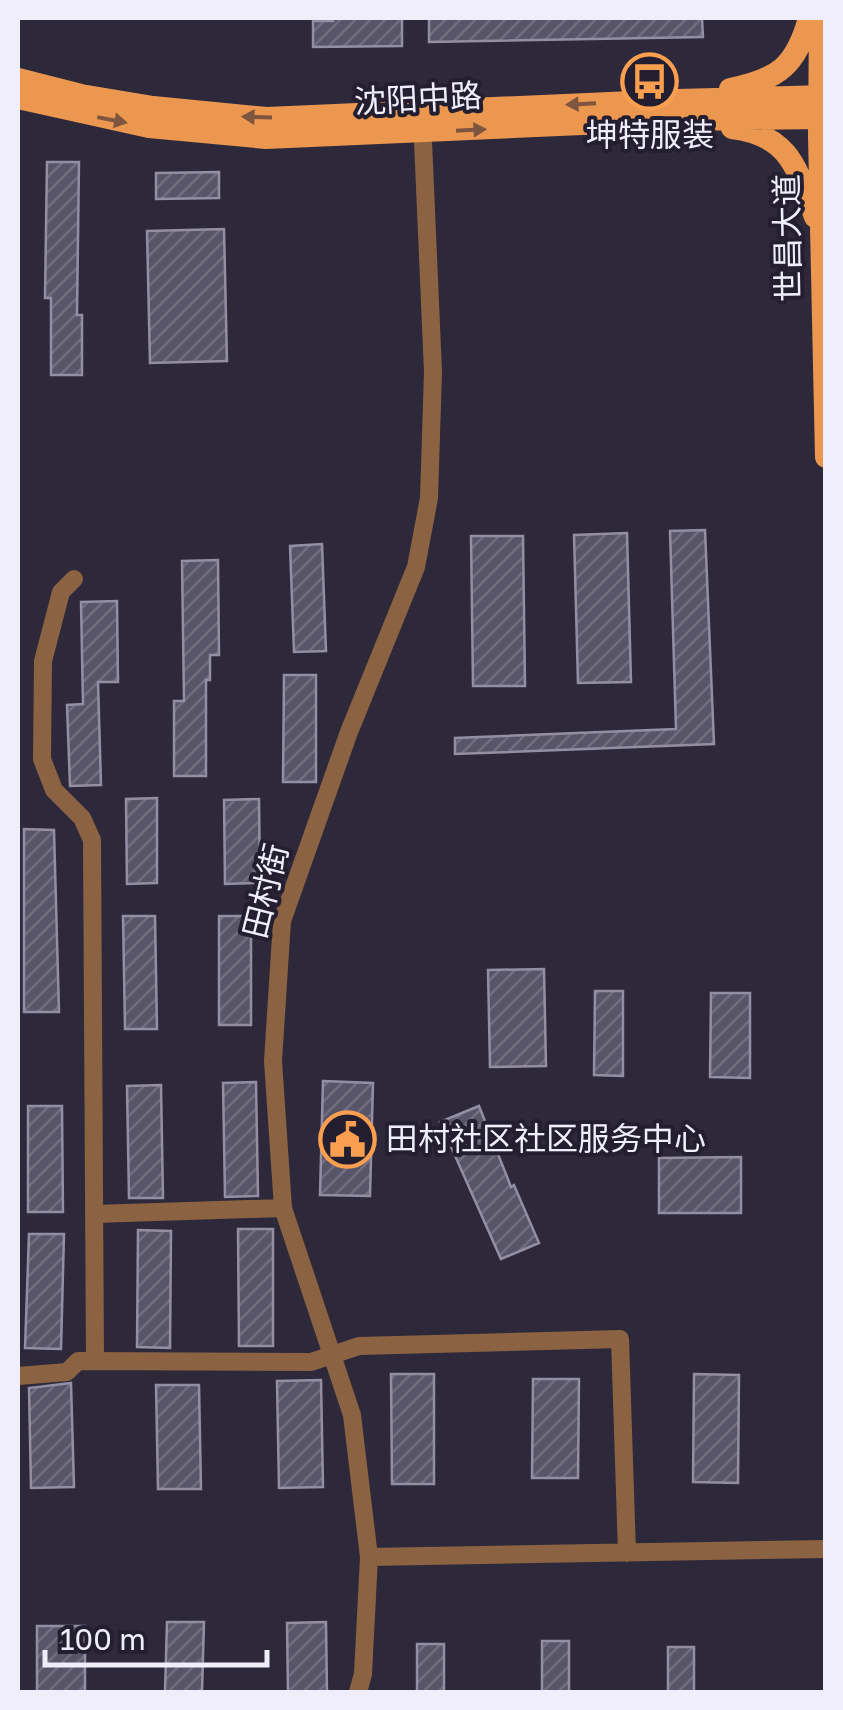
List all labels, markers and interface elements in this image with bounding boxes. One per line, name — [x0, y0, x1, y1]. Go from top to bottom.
bus stop icon: 坤特服装 — [620, 51, 680, 111]
street label: 沈阳中路 — [353, 76, 483, 120]
one-way arrow — [565, 96, 597, 112]
one-way arrow — [240, 109, 272, 125]
one-way arrow — [97, 113, 129, 128]
place label: 坤特服装 — [586, 115, 714, 153]
one-way arrow — [455, 121, 487, 137]
street label: 世昌大道 — [767, 174, 807, 302]
street label: 田村街 — [235, 840, 295, 942]
public building icon: 田村社区社区服务中心 — [317, 1109, 377, 1169]
place label: 田村社区社区服务中心 — [386, 1119, 706, 1157]
scale bar — [45, 1605, 268, 1667]
text: 100 m — [60, 1621, 146, 1657]

